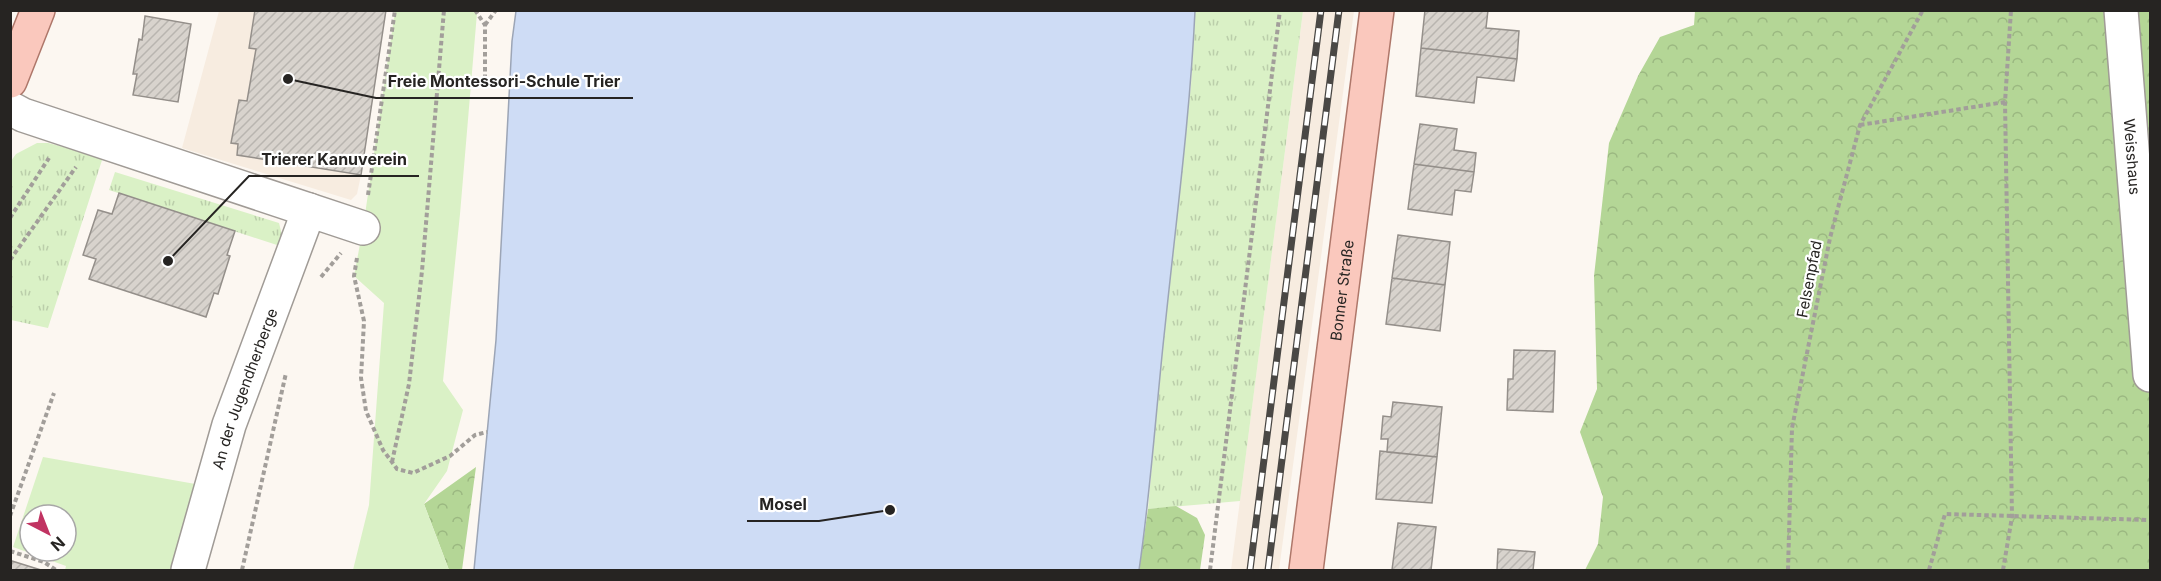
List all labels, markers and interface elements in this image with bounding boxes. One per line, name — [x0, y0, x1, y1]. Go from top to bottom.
callout: Freie Montessori-Schule Trier — [376, 64, 633, 98]
text: Freie Montessori-Schule Trier — [388, 71, 621, 91]
street label: Weisshaus — [2120, 118, 2145, 195]
callout: Trierer Kanuverein — [249, 142, 419, 176]
text: Trierer Kanuverein — [261, 149, 407, 169]
street label: Bonner Straße — [1326, 239, 1357, 342]
street label: Felsenpfad — [1792, 239, 1826, 319]
street label: An der Jugendherberge — [207, 305, 281, 471]
callout: Mosel — [747, 487, 819, 521]
text: Mosel — [759, 494, 807, 514]
north arrow — [18, 503, 78, 563]
text: N — [47, 533, 69, 556]

